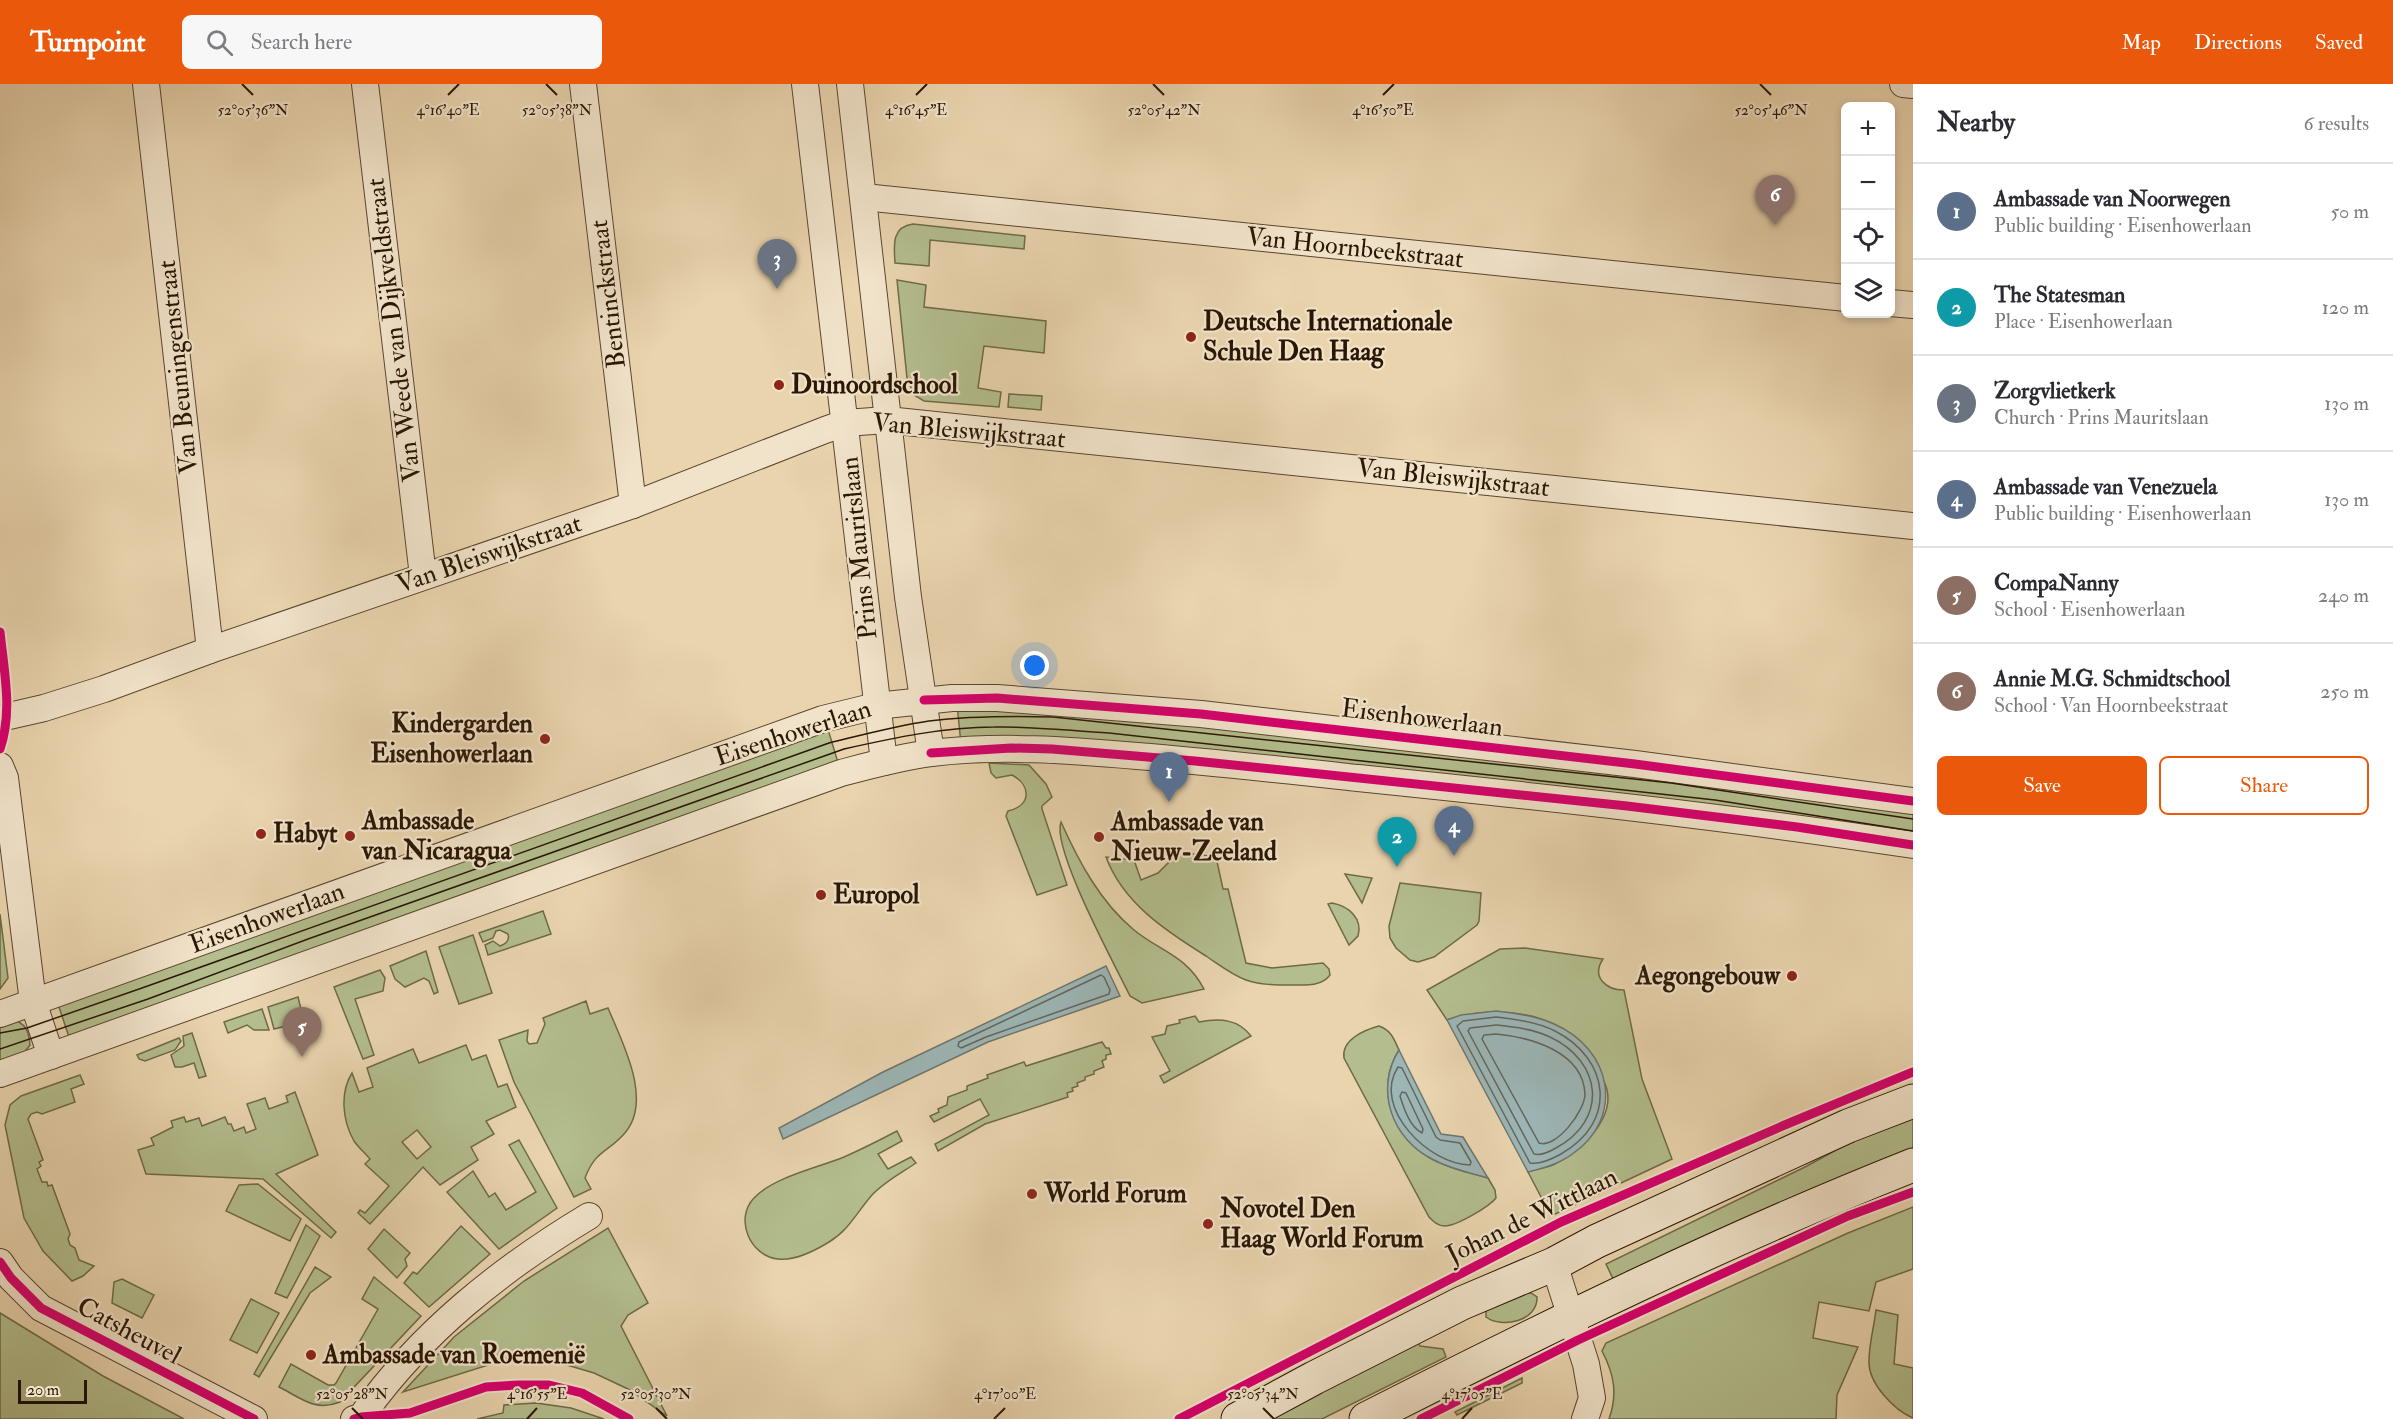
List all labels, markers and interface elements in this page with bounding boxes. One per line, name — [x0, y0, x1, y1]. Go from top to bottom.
search box — [182, 15, 602, 69]
text: Turnpoint — [30, 25, 146, 60]
icon: search — [203, 26, 236, 59]
text: Search here — [251, 28, 352, 56]
text: Map — [2121, 29, 2161, 56]
text: Directions — [2194, 29, 2282, 56]
text: Saved — [2315, 29, 2363, 56]
text: 52°05'36"N — [218, 101, 289, 120]
text: 4°16'40"E — [416, 101, 480, 120]
text: 52°05'38"N — [522, 101, 593, 120]
text: 4°16'45"E — [885, 101, 947, 120]
text: 52°05'42"N — [1127, 101, 1201, 120]
text: 4°16'50"E — [1352, 101, 1414, 120]
text: 52°05'46"N — [1734, 101, 1808, 120]
map controls — [1841, 102, 1895, 318]
button: + — [1841, 102, 1895, 156]
text: Nearby — [1937, 107, 2015, 139]
text: 6 results — [2303, 111, 2369, 136]
button: − — [1841, 156, 1895, 210]
street label: Van Weede van Dijkveldstraat — [359, 176, 429, 484]
pin: 6 — [1756, 176, 1794, 225]
text: Ambassade van Noorwegen — [1994, 185, 2231, 213]
text: 1 — [1953, 199, 1960, 224]
text: 50 m — [2330, 199, 2369, 224]
button: locate — [1841, 210, 1895, 264]
text: Public building · Eisenhowerlaan — [1994, 213, 2252, 238]
street label: Bentinckstraat — [583, 218, 633, 370]
street label: Van Hoornbeekstraat — [1245, 221, 1465, 275]
pin: 3 — [758, 240, 796, 289]
street label: Van Beuningenstraat — [151, 259, 205, 475]
button: layers — [1841, 264, 1895, 318]
text: The Statesman — [1994, 281, 2125, 309]
text: 2 — [1951, 295, 1962, 320]
text: 120 m — [2322, 295, 2369, 320]
place label: Deutsche Internationale Schule Den Haag — [1203, 306, 1452, 369]
text: Place · Eisenhowerlaan — [1994, 309, 2173, 334]
marker: Deutsche Internationale Schule Den Haag — [1184, 330, 1198, 344]
place label: Duinoordschool — [791, 369, 958, 401]
text: Zorgvlietkerk — [1994, 377, 2116, 405]
marker: Duinoordschool — [772, 378, 786, 392]
text: 3 — [1953, 391, 1960, 416]
text: 130 m — [2324, 391, 2369, 416]
text: Church · Prins Mauritslaan — [1994, 405, 2209, 430]
street label: Van Bleiswijkstraat — [871, 407, 1067, 455]
street label: Van Bleiswijkstraat — [1355, 452, 1551, 504]
street label: Prins Mauritslaan — [833, 455, 885, 641]
text: Ambassade van Venezuela — [1994, 473, 2217, 501]
text: 4 — [1951, 487, 1962, 512]
text: 130 m — [2324, 487, 2369, 512]
text: Public building · Eisenhowerlaan — [1994, 501, 2252, 526]
street label: Van Bleiswijkstraat — [392, 507, 586, 601]
text: CompaNanny — [1994, 569, 2118, 597]
text: 5 — [1952, 583, 1961, 608]
text: 240 m — [2318, 583, 2369, 608]
text: School · Eisenhowerlaan — [1994, 597, 2185, 622]
your location — [1020, 651, 1049, 680]
text: Annie M.G. Schmidtschool — [1994, 665, 2230, 693]
text: 6 — [1951, 679, 1962, 704]
text: 250 m — [2320, 679, 2369, 704]
street label: Eisenhowerlaan — [1339, 692, 1505, 744]
street label: Eisenhowerlaan — [711, 693, 875, 773]
text: School · Van Hoornbeekstraat — [1994, 693, 2228, 718]
place label: Kindergarden Eisenhowerlaan — [370, 708, 534, 770]
marker: Kindergarden Eisenhowerlaan — [538, 732, 552, 746]
pin: 1 — [1150, 752, 1188, 802]
button: Save — [1937, 756, 2147, 815]
button: Share — [2159, 756, 2369, 815]
place label: Ambassade van Nicaragua — [361, 805, 513, 868]
place label: Ambassade van Nieuw-Zeeland — [1110, 806, 1277, 868]
pin: 4 — [1434, 806, 1474, 856]
place label: Habyt — [273, 818, 338, 851]
pin: 2 — [1378, 818, 1416, 867]
marker: Habyt — [254, 827, 268, 841]
marker: Ambassade van Nicaragua — [343, 829, 357, 843]
marker: Ambassade van Nieuw-Zeeland — [1092, 830, 1106, 844]
street label: Eisenhowerlaan — [185, 875, 349, 961]
place label: Europol — [833, 879, 920, 912]
marker: Europol — [814, 888, 828, 902]
place label: Aegongebouw — [1635, 960, 1781, 993]
marker: Aegongebouw — [1785, 969, 1799, 983]
pin: 5 — [282, 1008, 322, 1057]
street label: Johan de Wittlaan — [1440, 1161, 1623, 1272]
place label: World Forum — [1043, 1178, 1187, 1210]
marker: World Forum — [1025, 1187, 1039, 1201]
place label: Novotel Den Haag World Forum — [1219, 1193, 1424, 1256]
marker: Novotel Den Haag World Forum — [1201, 1217, 1215, 1231]
street label: Catsheuvel — [71, 1290, 187, 1372]
place label: Ambassade van Roemenië — [322, 1339, 585, 1371]
marker: Ambassade van Roemenië — [304, 1348, 318, 1362]
scale bar — [18, 1377, 87, 1404]
text: 20 m — [27, 1380, 59, 1400]
text: 52°05'28"N — [316, 1385, 389, 1404]
text: 4°16'55"E — [507, 1385, 568, 1404]
text: 52°05'30"N — [621, 1385, 692, 1404]
text: 4°17'00"E — [974, 1385, 1036, 1404]
text: 52°05'34"N — [1227, 1385, 1299, 1404]
text: 4°17'05"E — [1441, 1385, 1503, 1404]

